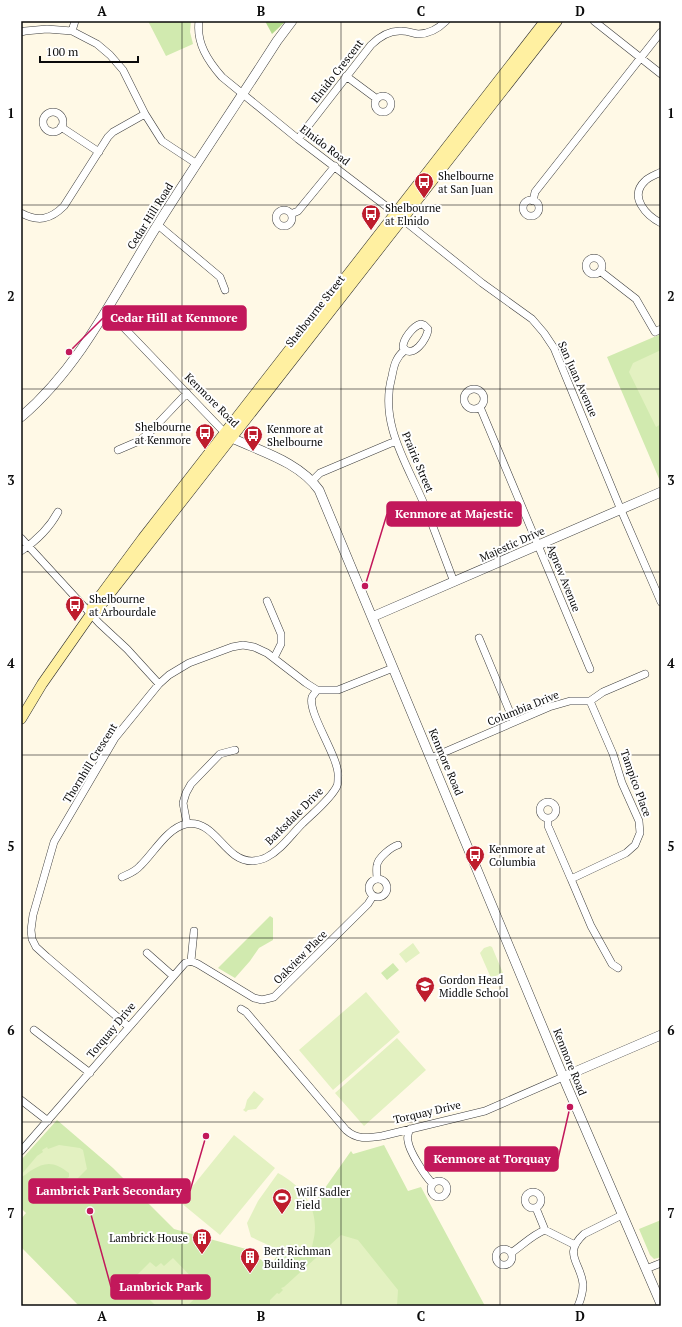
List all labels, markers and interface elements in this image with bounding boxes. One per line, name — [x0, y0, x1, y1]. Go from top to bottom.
text: A — [97, 2, 107, 20]
text: B — [257, 2, 265, 20]
text: C — [417, 2, 425, 20]
text: D — [575, 2, 585, 20]
street label: Elnido Crescent — [308, 36, 366, 106]
scale bar — [40, 38, 138, 64]
text: 100 m — [46, 44, 79, 59]
text: 1 — [7, 104, 15, 122]
text: 1 — [667, 104, 675, 122]
street label: Elnido Road — [297, 122, 353, 168]
place label: Shelbourne at San Juan — [438, 169, 494, 196]
bus stop icon: Shelbourne at San Juan — [413, 171, 435, 199]
street label: Cedar Hill Road — [124, 180, 176, 252]
place label: Shelbourne at Elnido — [385, 201, 441, 228]
bus stop icon: Shelbourne at Elnido — [360, 203, 382, 231]
street label: Shelbourne Street — [282, 272, 348, 350]
text: 2 — [7, 287, 15, 305]
text: 2 — [667, 287, 675, 305]
callout: Cedar Hill at Kenmore — [103, 306, 246, 330]
text: Cedar Hill at Kenmore — [110, 310, 238, 325]
street label: San Juan Avenue — [555, 339, 601, 419]
street label: Kenmore Road — [182, 370, 242, 430]
place label: Shelbourne at Kenmore — [135, 420, 191, 447]
bus stop icon: Shelbourne at Kenmore — [194, 422, 216, 450]
place label: Kenmore at Shelbourne — [267, 422, 323, 449]
bus stop icon: Kenmore at Shelbourne — [242, 424, 264, 452]
street label: Prairie Street — [399, 429, 437, 495]
text: 3 — [7, 471, 15, 489]
text: 3 — [667, 471, 675, 489]
callout: Kenmore at Majestic — [387, 502, 521, 526]
text: Kenmore at Majestic — [395, 506, 513, 521]
street label: Majestic Drive — [477, 523, 547, 565]
street label: Agnew Avenue — [544, 542, 584, 614]
place label: Shelbourne at Arbourdale — [89, 592, 156, 619]
bus stop icon: Shelbourne at Arbourdale — [64, 594, 86, 622]
text: 4 — [7, 654, 15, 672]
text: 4 — [667, 654, 675, 672]
street label: Columbia Drive — [485, 687, 561, 729]
street label: Thornhill Crescent — [60, 720, 120, 806]
street label: Kenmore Road — [426, 726, 466, 798]
street label: Tampico Place — [617, 747, 655, 819]
street label: Barksdale Drive — [262, 784, 326, 848]
text: 5 — [7, 837, 15, 855]
text: 5 — [667, 837, 675, 855]
place label: Kenmore at Columbia — [489, 842, 545, 869]
bus stop icon: Kenmore at Columbia — [464, 844, 486, 872]
street label: Oakview Place — [270, 927, 330, 987]
place label: Gordon Head Middle School — [439, 973, 509, 1000]
school or university icon: Gordon Head Middle School — [414, 975, 436, 1003]
street label: Torquay Drive — [84, 999, 139, 1061]
text: 6 — [7, 1021, 15, 1039]
text: 6 — [667, 1021, 675, 1039]
street label: Kenmore Road — [550, 1026, 590, 1098]
street label: Torquay Drive — [392, 1097, 463, 1127]
callout: Kenmore at Torquay — [425, 1147, 558, 1171]
text: Kenmore at Torquay — [433, 1151, 551, 1166]
callout: Lambrick Park Secondary — [29, 1179, 190, 1203]
text: Lambrick Park Secondary — [36, 1183, 183, 1198]
place label: Wilf Sadler Field — [296, 1185, 351, 1212]
sports icon: Wilf Sadler Field — [271, 1187, 293, 1215]
text: 7 — [7, 1204, 15, 1222]
text: 7 — [667, 1204, 675, 1222]
building icon: Lambrick House — [191, 1227, 213, 1255]
place label: Lambrick House — [109, 1231, 188, 1245]
place label: Bert Richman Building — [264, 1244, 331, 1271]
building icon: Bert Richman Building — [239, 1246, 261, 1274]
callout: Lambrick Park — [111, 1275, 210, 1299]
text: Lambrick Park — [119, 1279, 203, 1294]
text: A — [97, 1307, 107, 1325]
text: B — [257, 1307, 265, 1325]
text: C — [417, 1307, 425, 1325]
text: D — [575, 1307, 585, 1325]

